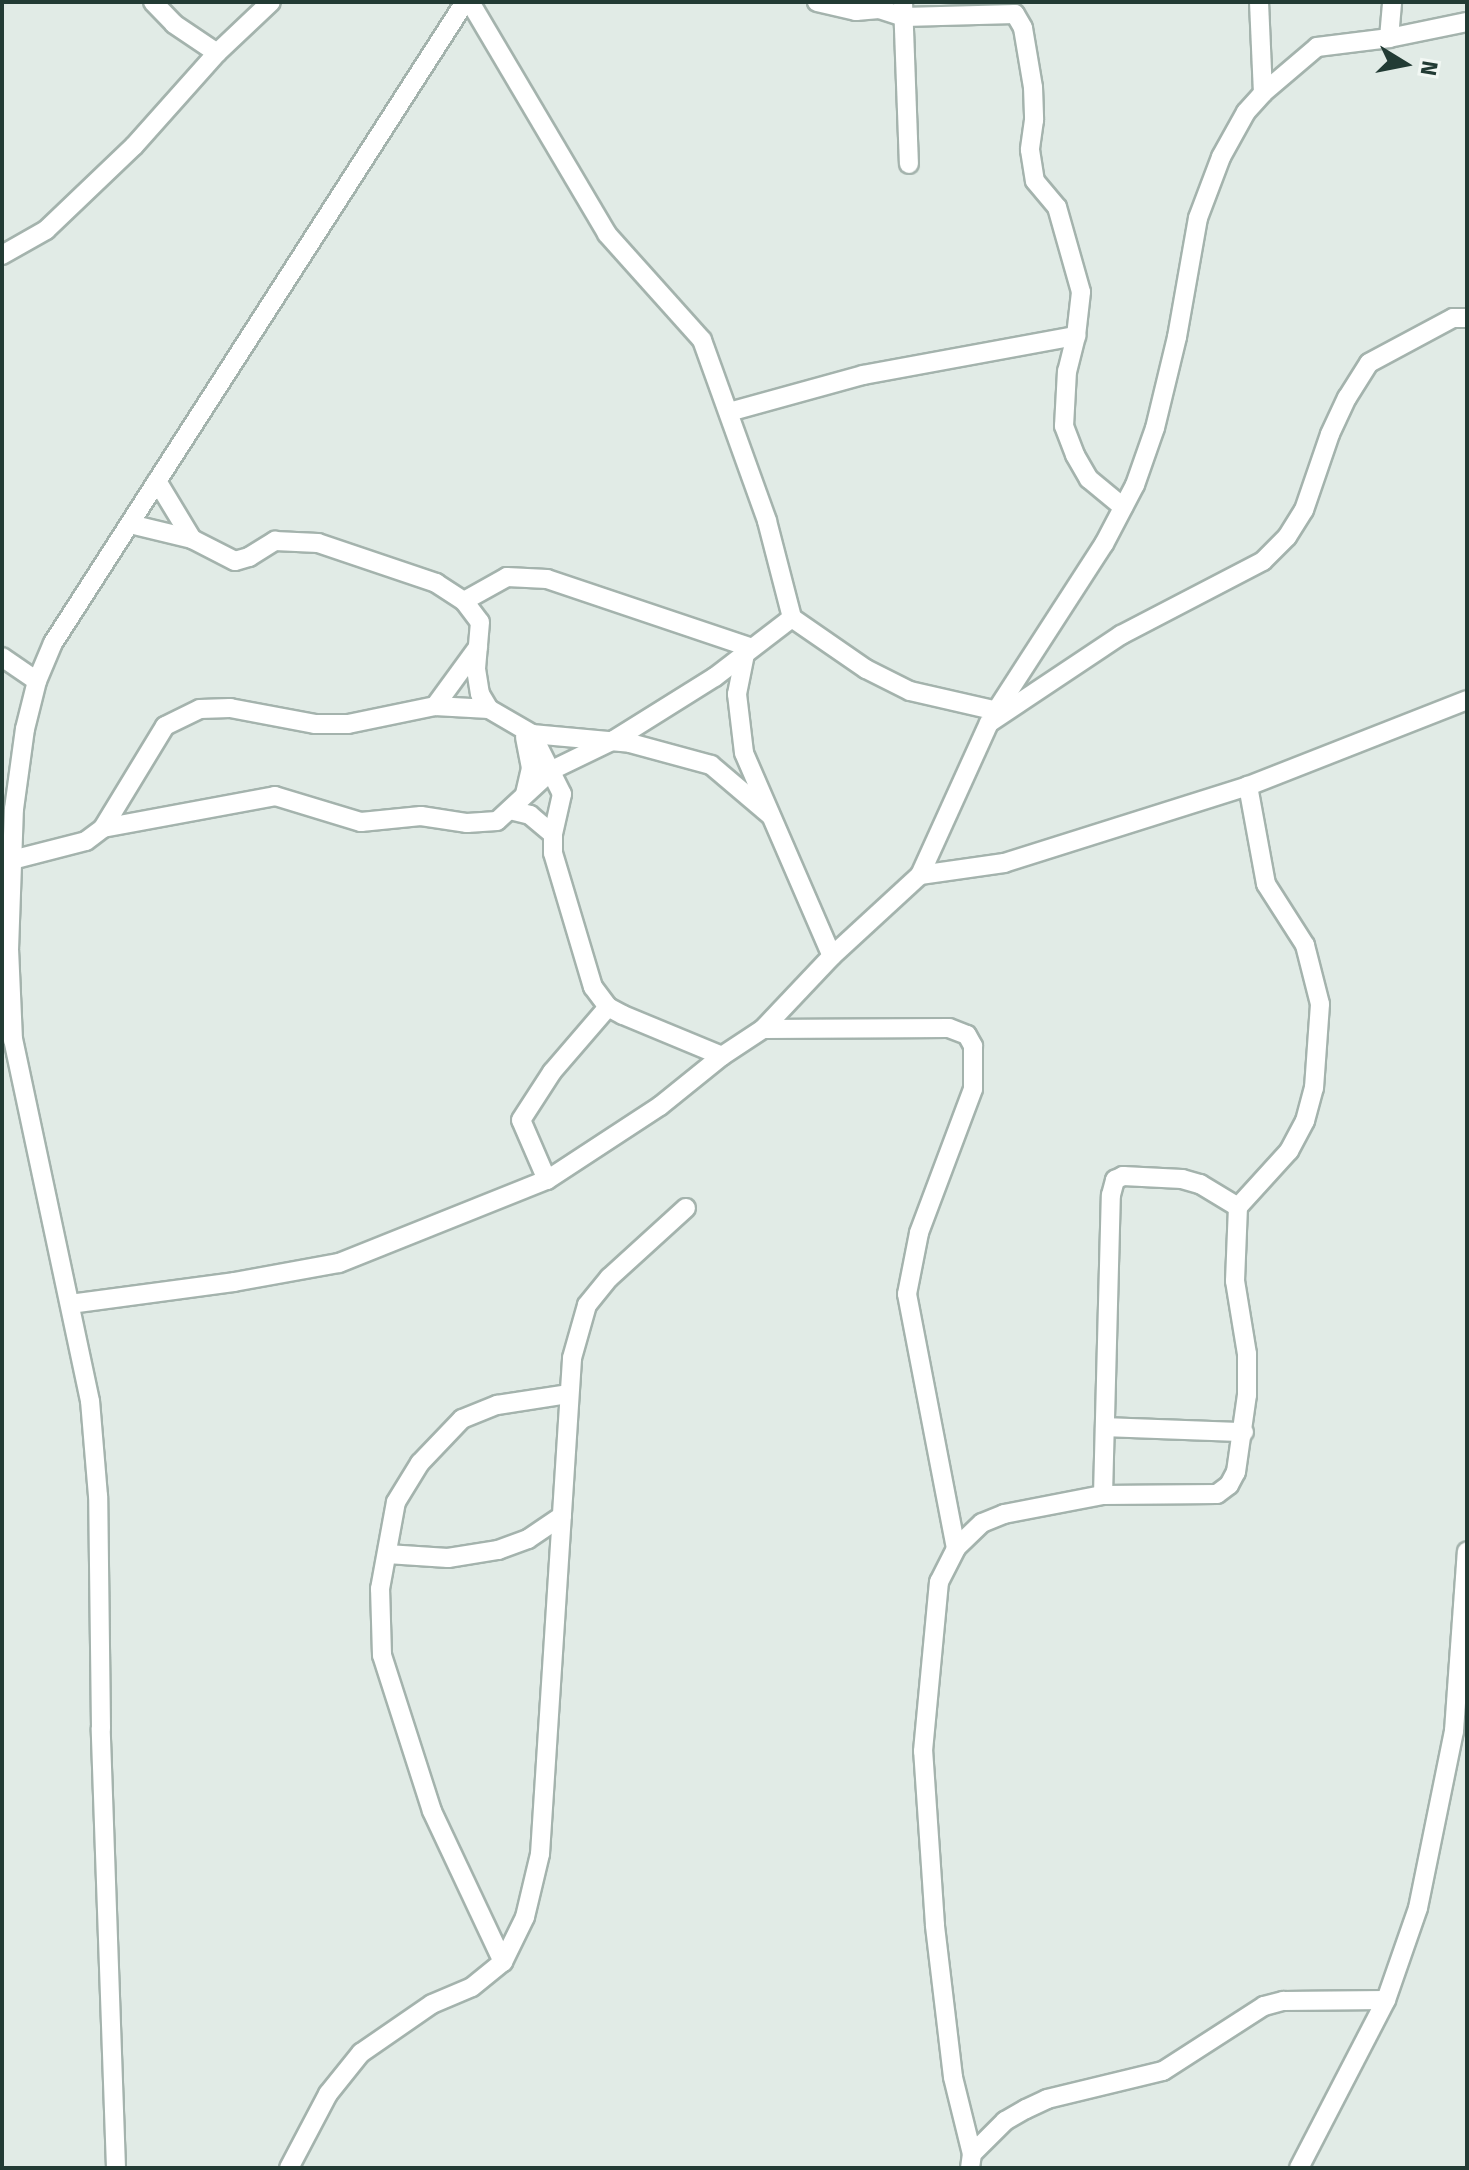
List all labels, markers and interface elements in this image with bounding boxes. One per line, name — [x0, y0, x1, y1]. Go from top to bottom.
north arrow — [1365, 24, 1445, 104]
text: N — [1415, 59, 1444, 78]

